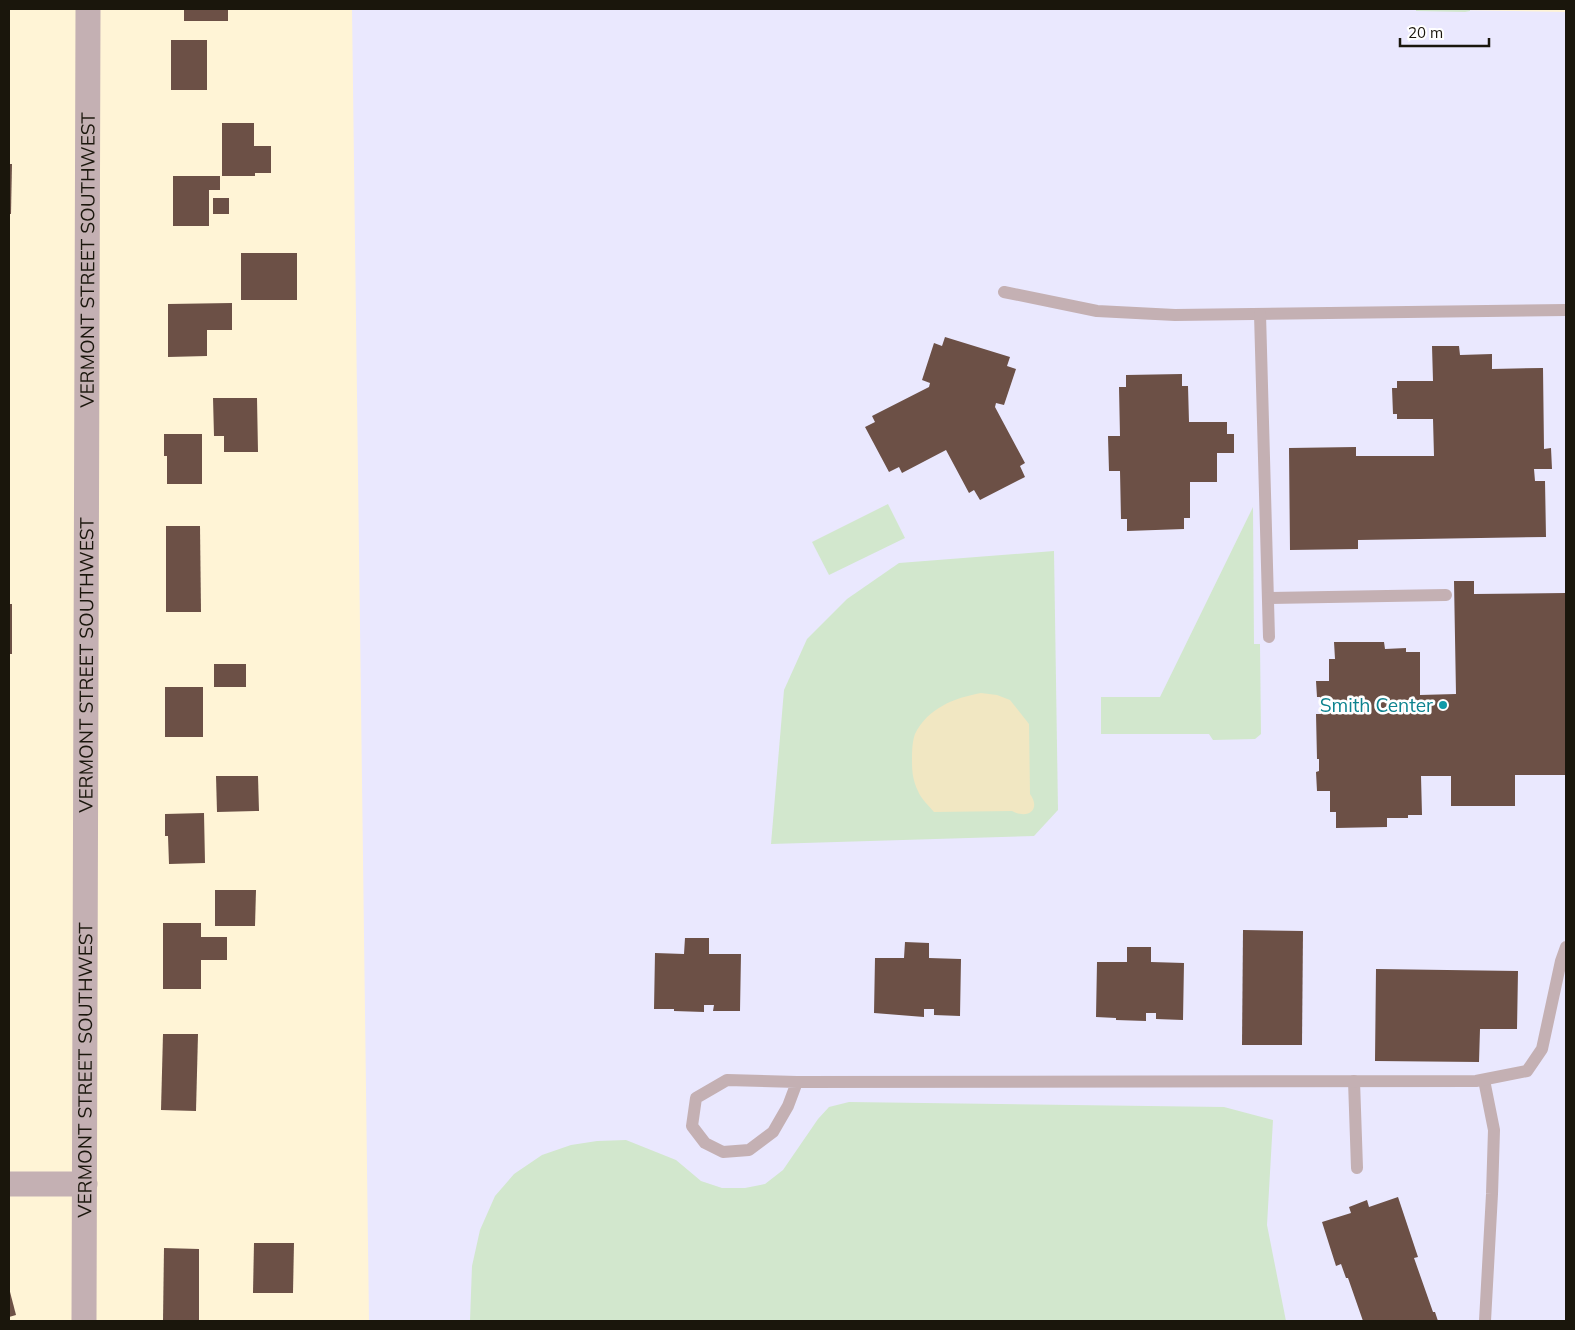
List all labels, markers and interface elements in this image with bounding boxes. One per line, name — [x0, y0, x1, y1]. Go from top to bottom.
scale bar — [1400, 15, 1489, 47]
text: 20 m — [1408, 23, 1443, 42]
street label: VERMONT STREET SOUTHWEST — [75, 112, 100, 408]
street label: VERMONT STREET SOUTHWEST — [74, 517, 98, 813]
place label: Smith Center — [1320, 693, 1433, 717]
marker: Smith Center — [1437, 699, 1449, 711]
street label: VERMONT STREET SOUTHWEST — [72, 922, 97, 1218]

